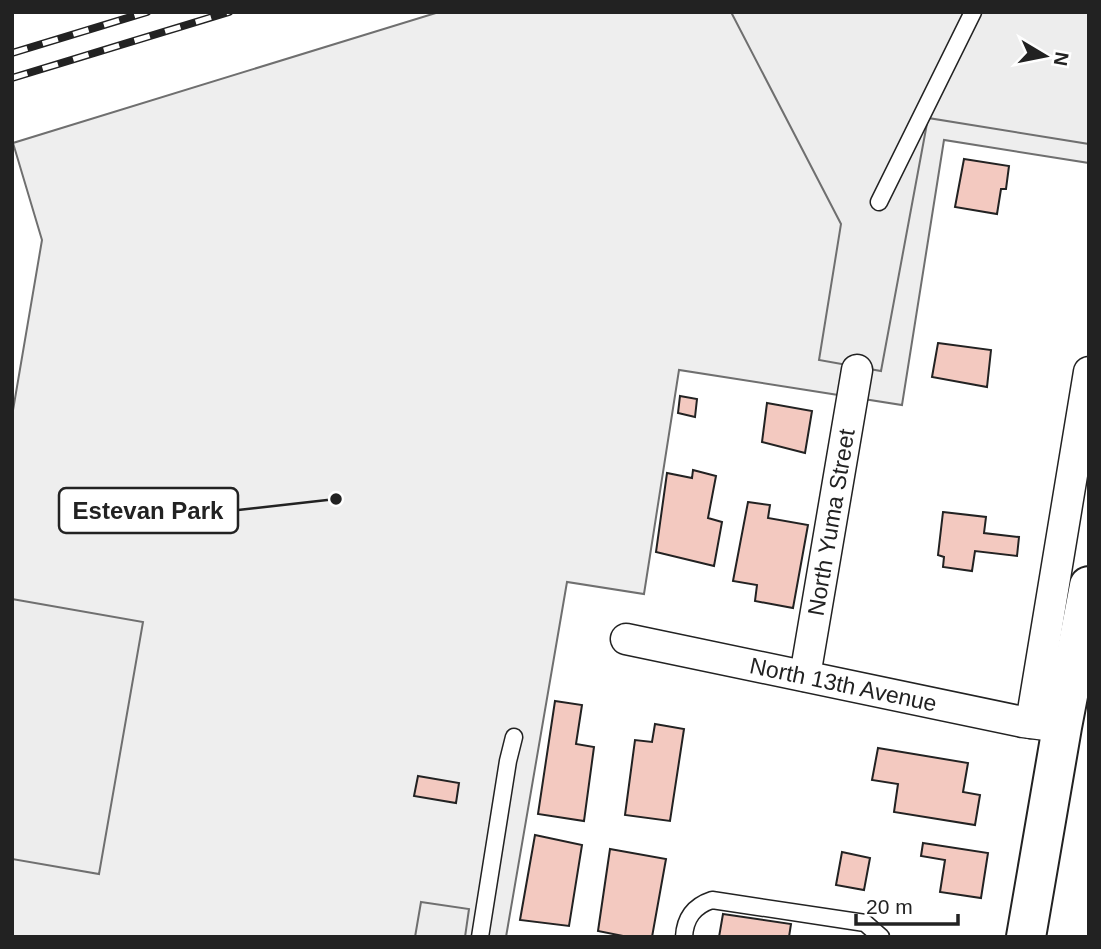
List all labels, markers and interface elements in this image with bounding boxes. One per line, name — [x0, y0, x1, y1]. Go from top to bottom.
north arrow — [1010, 21, 1080, 91]
text: N — [1050, 50, 1073, 67]
street label: North Yuma Street — [802, 426, 860, 617]
callout: Estevan Park — [59, 488, 238, 533]
text: Estevan Park — [73, 497, 224, 524]
street label: North 13th Avenue — [748, 652, 939, 717]
scale bar — [856, 883, 958, 927]
text: 20 m — [866, 895, 913, 918]

